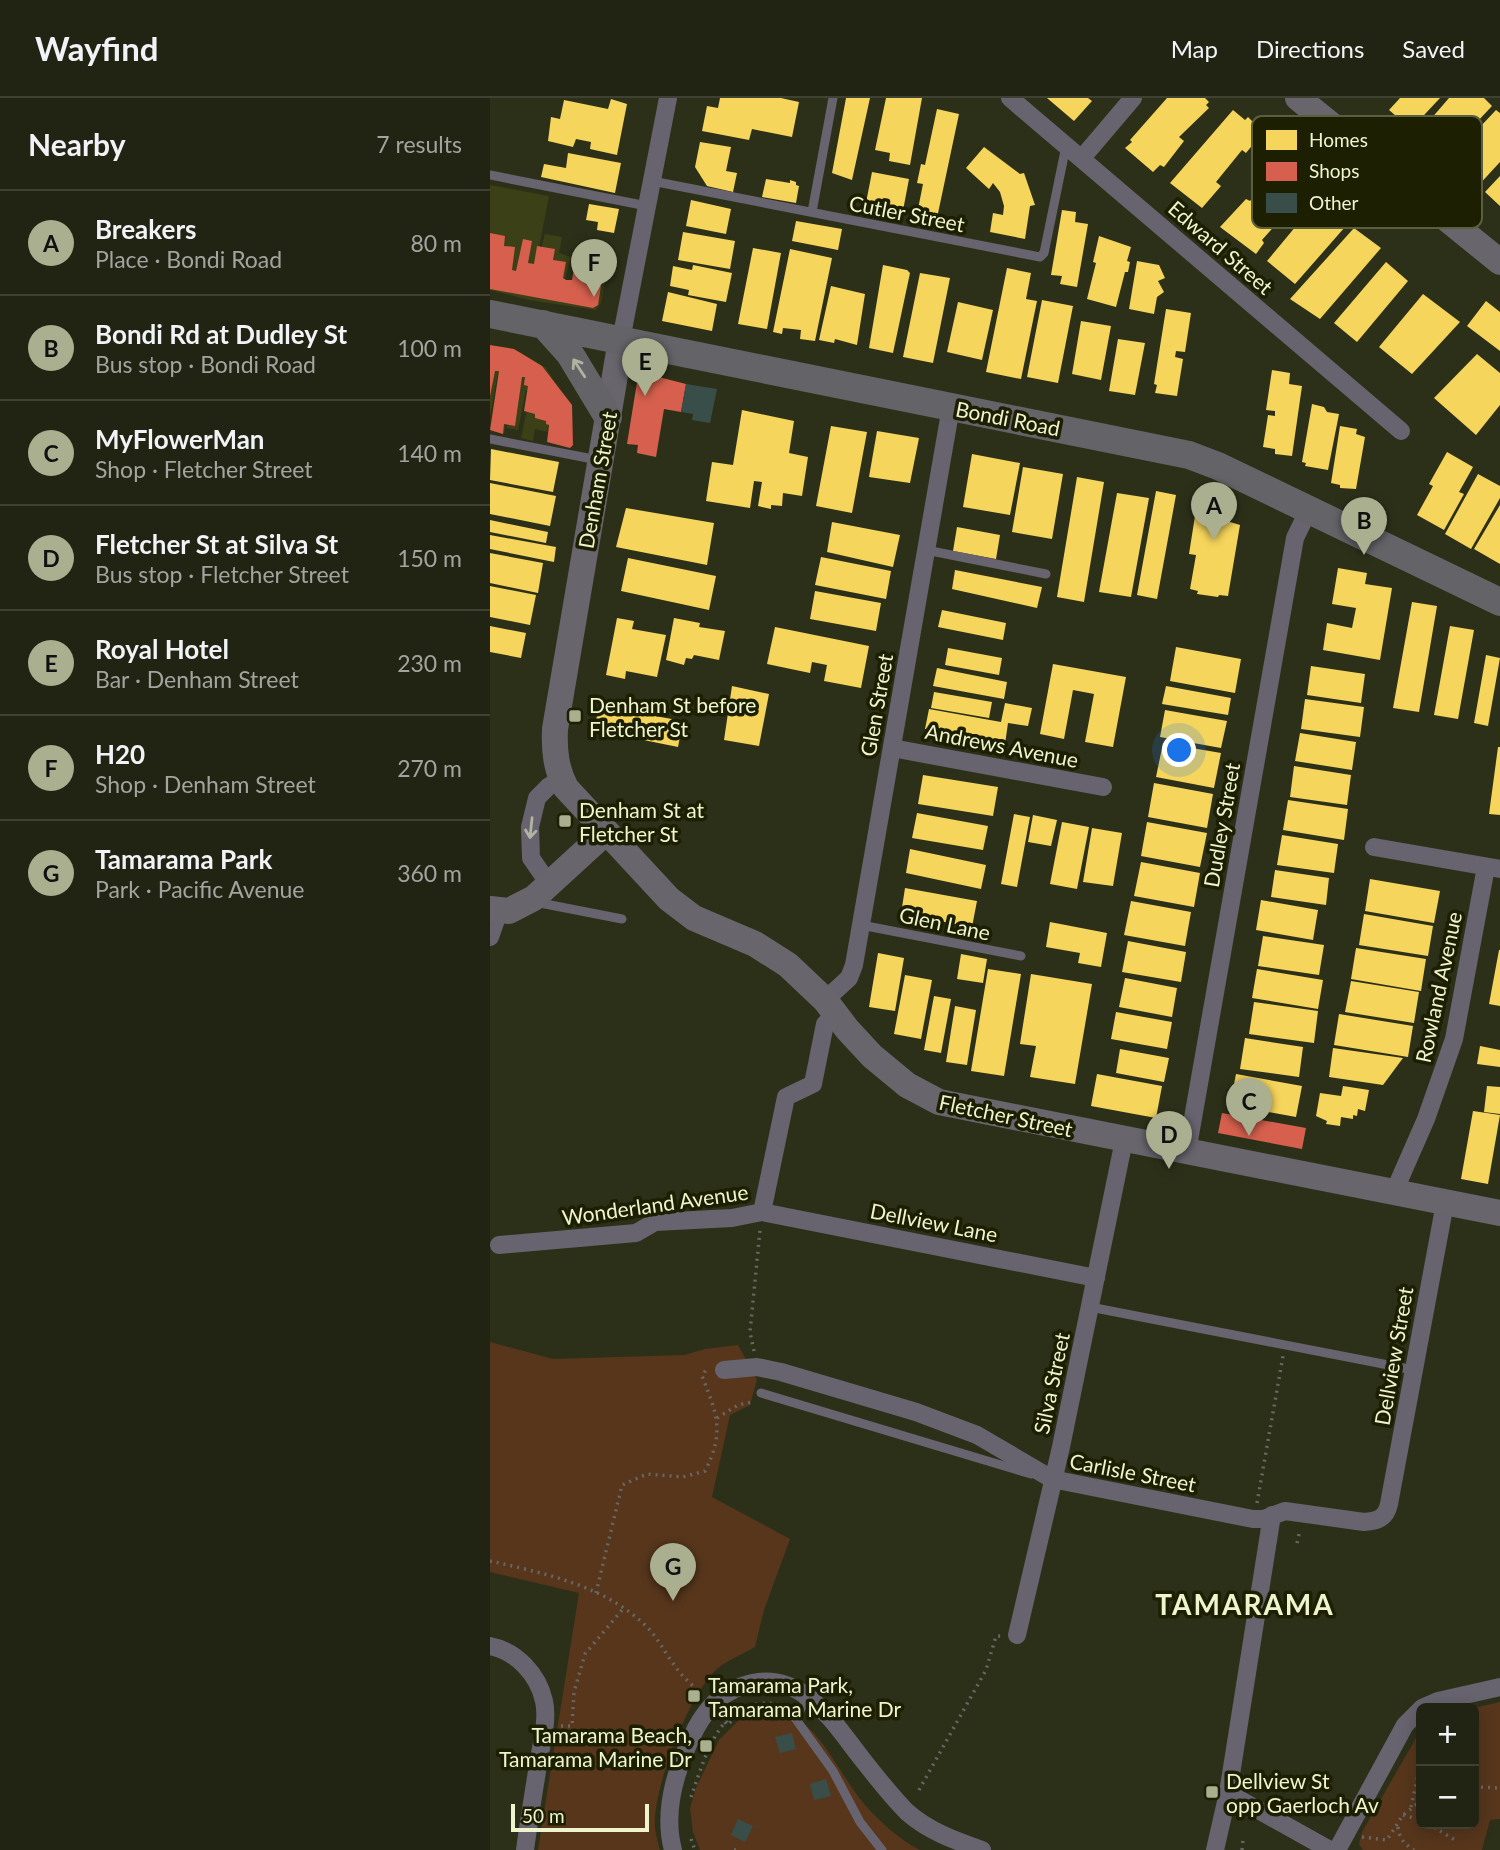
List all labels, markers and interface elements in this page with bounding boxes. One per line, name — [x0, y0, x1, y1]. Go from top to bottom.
text: Wayfind — [35, 28, 159, 68]
text: Map — [1171, 34, 1218, 63]
text: Directions — [1256, 34, 1364, 63]
text: Saved — [1402, 34, 1465, 63]
legend — [1252, 116, 1482, 228]
text: Nearby — [28, 126, 126, 162]
text: Homes — [1309, 128, 1368, 151]
text: 7 results — [376, 130, 462, 158]
text: Shops — [1309, 159, 1359, 182]
street label: Cutler Street — [847, 190, 967, 237]
text: Other — [1309, 191, 1359, 214]
street label: Edward Street — [1164, 195, 1279, 299]
text: Breakers — [95, 213, 196, 245]
text: A — [43, 229, 59, 257]
text: 80 m — [411, 229, 462, 257]
pin: F — [571, 239, 617, 297]
text: Place · Bondi Road — [95, 245, 282, 273]
text: Bondi Rd at Dudley St — [95, 318, 347, 350]
text: B — [43, 334, 59, 362]
text: 100 m — [397, 334, 462, 362]
pin: E — [622, 338, 668, 396]
text: Bus stop · Bondi Road — [95, 350, 316, 378]
one-way arrow — [571, 359, 586, 378]
street label: Bondi Road — [954, 396, 1062, 440]
street label: Denham Street — [573, 409, 621, 550]
text: MyFlowerMan — [95, 423, 265, 455]
text: C — [43, 439, 59, 467]
text: 140 m — [397, 439, 462, 467]
text: Shop · Fletcher Street — [95, 455, 313, 483]
pin: A — [1191, 482, 1237, 540]
pin: B — [1341, 497, 1387, 555]
text: Fletcher St at Silva St — [95, 528, 338, 560]
text: D — [42, 544, 60, 572]
text: 150 m — [397, 544, 462, 572]
text: Bus stop · Fletcher Street — [95, 560, 349, 588]
text: Royal Hotel — [95, 633, 229, 665]
text: E — [44, 649, 58, 677]
text: 230 m — [397, 649, 462, 677]
street label: Glen Street — [855, 651, 897, 758]
text: Bar · Denham Street — [95, 665, 299, 693]
place label: Denham St before Fletcher St — [589, 692, 756, 741]
marker: Denham St before Fletcher St — [567, 708, 583, 724]
street label: Andrews Avenue — [923, 718, 1081, 772]
your location — [1162, 733, 1196, 767]
text: H20 — [95, 738, 145, 770]
text: F — [44, 754, 58, 782]
text: 270 m — [397, 754, 462, 782]
street label: Dudley Street — [1198, 760, 1244, 889]
text: Shop · Denham Street — [95, 770, 316, 798]
place label: Denham St at Fletcher St — [579, 797, 705, 846]
marker: Denham St at Fletcher St — [557, 813, 573, 829]
one-way arrow — [524, 816, 537, 839]
text: Tamarama Park — [95, 843, 272, 875]
text: G — [43, 859, 59, 887]
text: 360 m — [397, 859, 462, 887]
text: Park · Pacific Avenue — [95, 875, 304, 903]
street label: Glen Lane — [897, 901, 993, 945]
street label: Rowland Avenue — [1410, 909, 1466, 1065]
pin: C — [1226, 1078, 1272, 1136]
street label: Fletcher Street — [937, 1089, 1075, 1141]
pin: D — [1146, 1111, 1192, 1169]
street label: Wonderland Avenue — [560, 1179, 750, 1229]
street label: Dellview Lane — [868, 1197, 1000, 1247]
street label: Dellview Street — [1368, 1284, 1418, 1427]
street label: Silva Street — [1028, 1330, 1074, 1436]
street label: Carlisle Street — [1068, 1448, 1199, 1497]
pin: G — [650, 1543, 696, 1601]
district label: TAMARAMA — [1155, 1587, 1335, 1621]
place label: Tamarama Park, Tamarama Marine Dr — [708, 1672, 901, 1721]
marker: Tamarama Park, Tamarama Marine Dr — [686, 1688, 702, 1704]
map controls — [1416, 1703, 1479, 1829]
button: + — [1416, 1703, 1479, 1766]
place label: Tamarama Beach, Tamarama Marine Dr — [499, 1722, 692, 1771]
marker: Tamarama Beach, Tamarama Marine Dr — [698, 1738, 714, 1754]
button: − — [1416, 1766, 1479, 1829]
place label: Dellview St opp Gaerloch Av — [1226, 1768, 1379, 1817]
marker: Dellview St opp Gaerloch Av — [1204, 1784, 1220, 1800]
scale bar — [511, 1801, 649, 1833]
text: 50 m — [522, 1804, 565, 1827]

